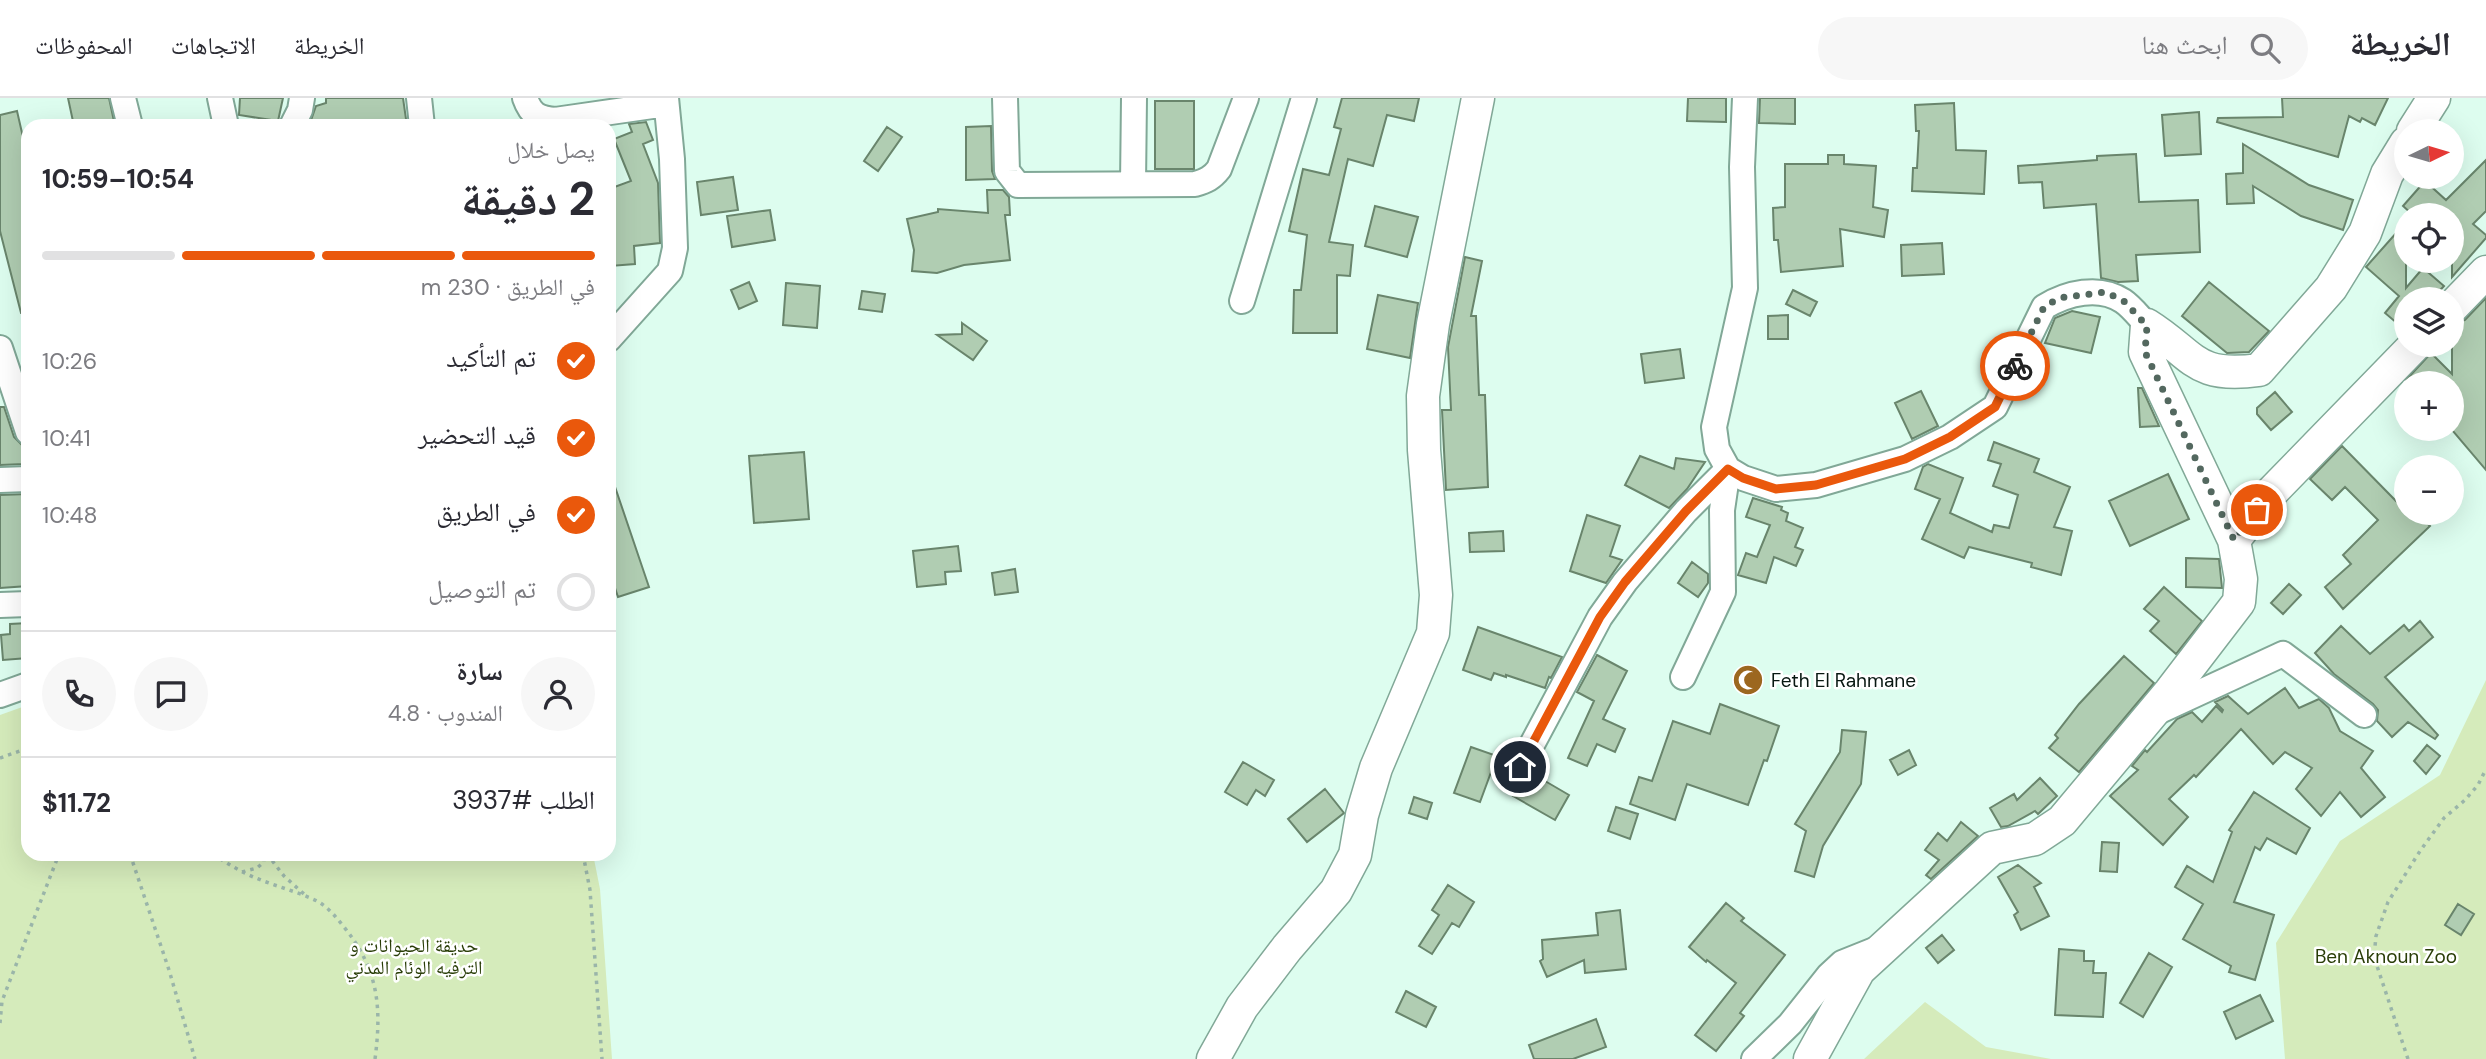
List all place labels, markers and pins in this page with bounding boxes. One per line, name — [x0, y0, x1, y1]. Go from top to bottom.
pin — [2227, 480, 2287, 540]
mosque icon: Feth El Rahmane — [1731, 663, 1765, 697]
place label: Feth El Rahmane — [1771, 668, 1916, 693]
pin — [1490, 737, 1550, 797]

